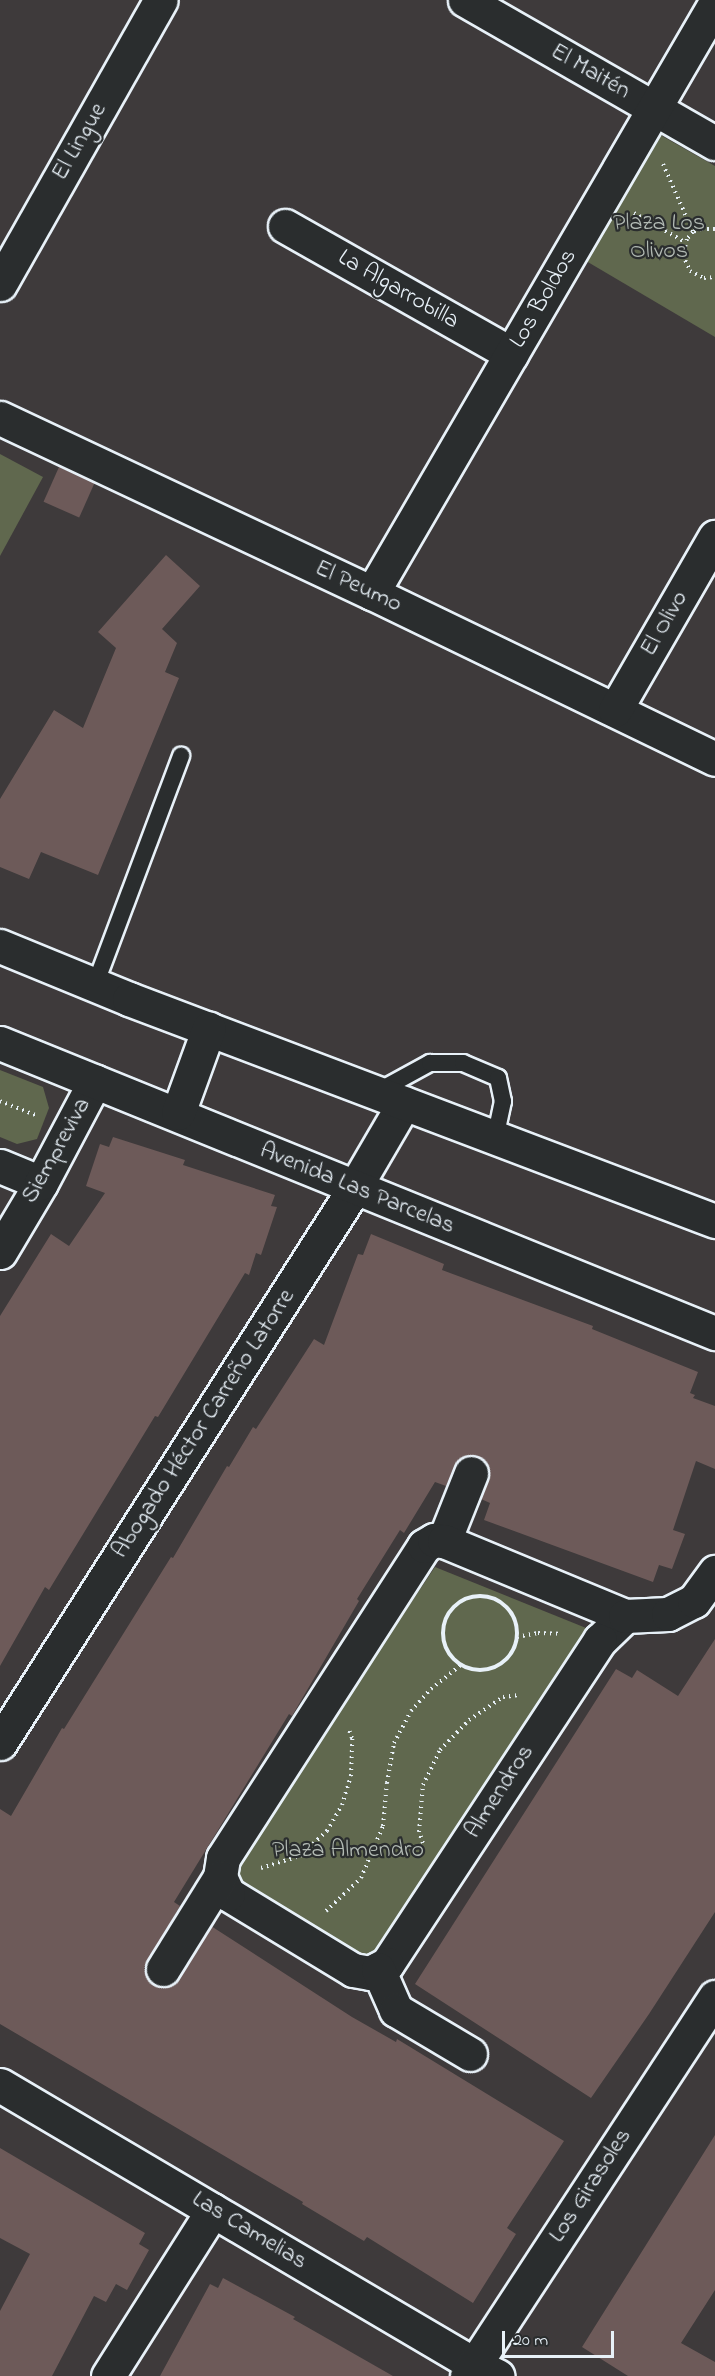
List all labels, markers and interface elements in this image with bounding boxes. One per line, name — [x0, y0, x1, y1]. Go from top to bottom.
street label: El Maitén — [545, 38, 635, 106]
street label: El Lingue — [46, 98, 114, 186]
park label: Plaza Los Olivos — [613, 210, 705, 266]
street label: La Algarrobilla — [332, 244, 464, 336]
street label: Los Boldos — [504, 244, 584, 354]
street label: El Peumo — [310, 554, 406, 620]
street label: El Olivo — [635, 586, 695, 662]
street label: Siempreviva — [16, 1093, 98, 1209]
street label: Avenida Las Parcelas — [255, 1137, 459, 1241]
street label: Abogado Héctor Carreño Latorre — [106, 1284, 302, 1564]
street label: Almendros — [459, 1740, 541, 1844]
park label: Plaza Almendro — [272, 1837, 424, 1865]
street label: Los Girasoles — [543, 2124, 639, 2248]
street label: Las Camelias — [186, 2185, 312, 2277]
scale bar — [505, 2319, 618, 2357]
text: 20 m — [513, 2328, 548, 2354]

